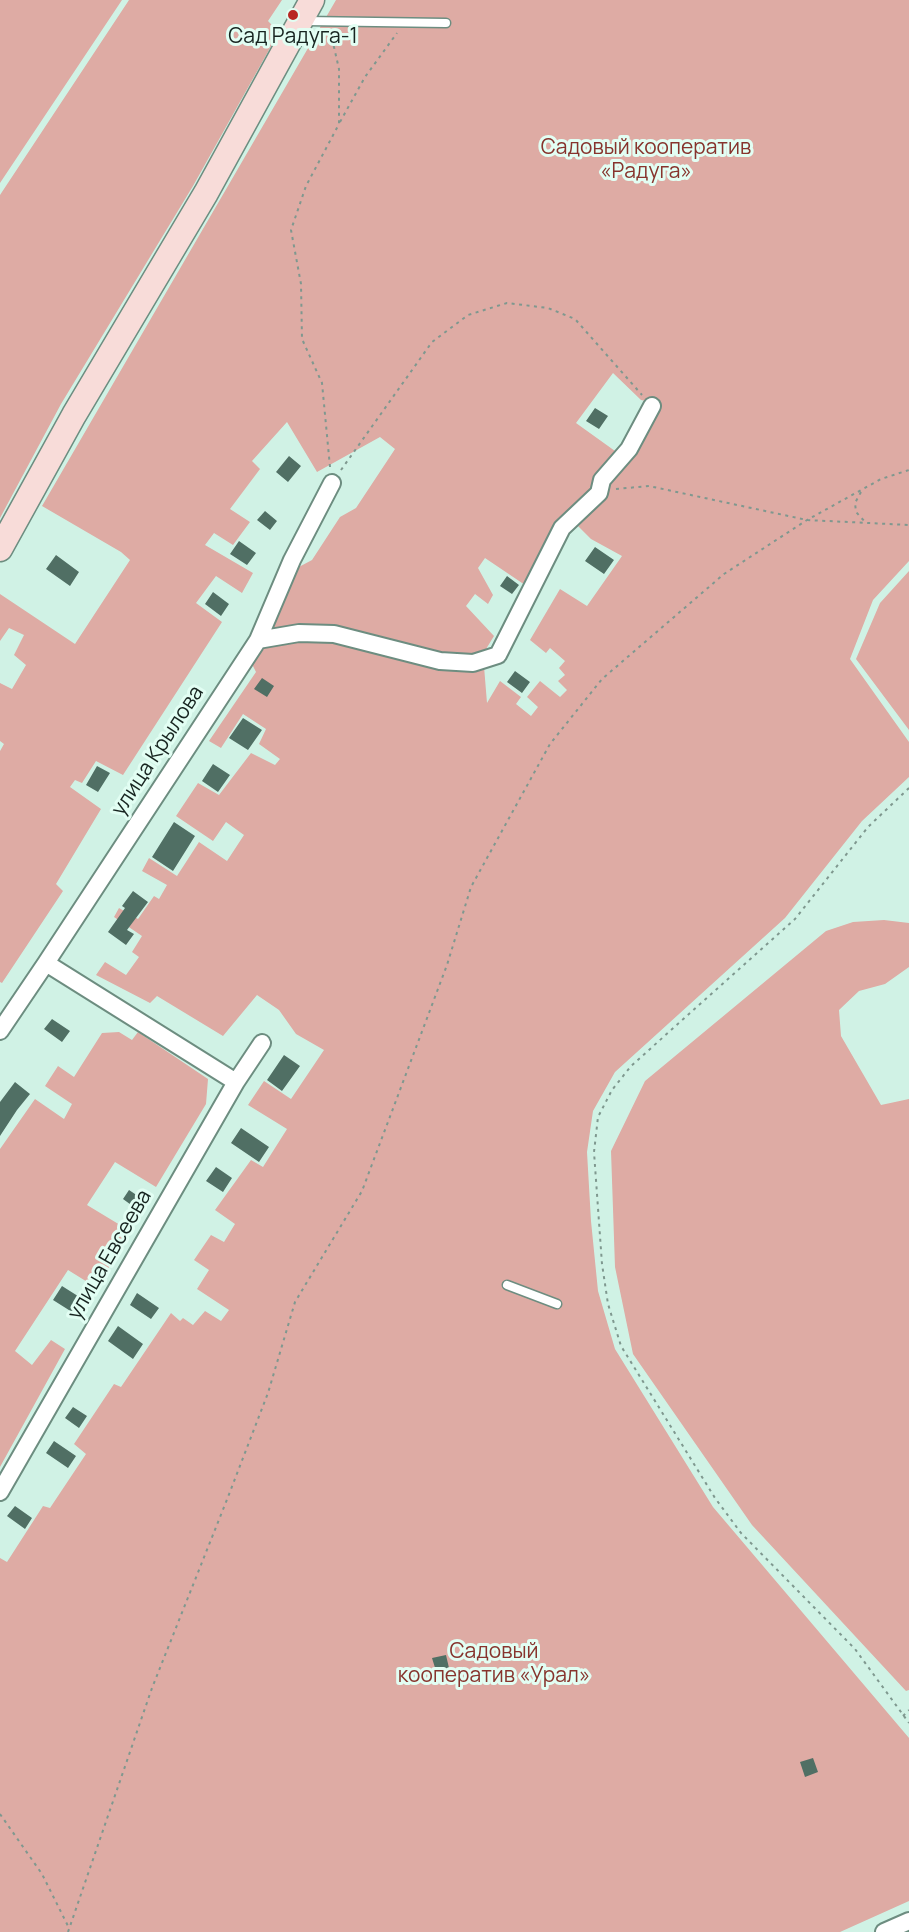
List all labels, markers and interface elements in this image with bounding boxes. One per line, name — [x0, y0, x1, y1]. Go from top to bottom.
marker: Сад Радуга-1 — [286, 8, 300, 22]
place label: Сад Радуга-1 — [228, 24, 358, 50]
park label: Садовый кооператив «Радуга» — [541, 135, 751, 185]
street label: улица Крылова — [107, 681, 209, 821]
street label: улица Евсеева — [63, 1186, 157, 1324]
park label: Садовый кооператив «Урал» — [398, 1639, 590, 1689]

